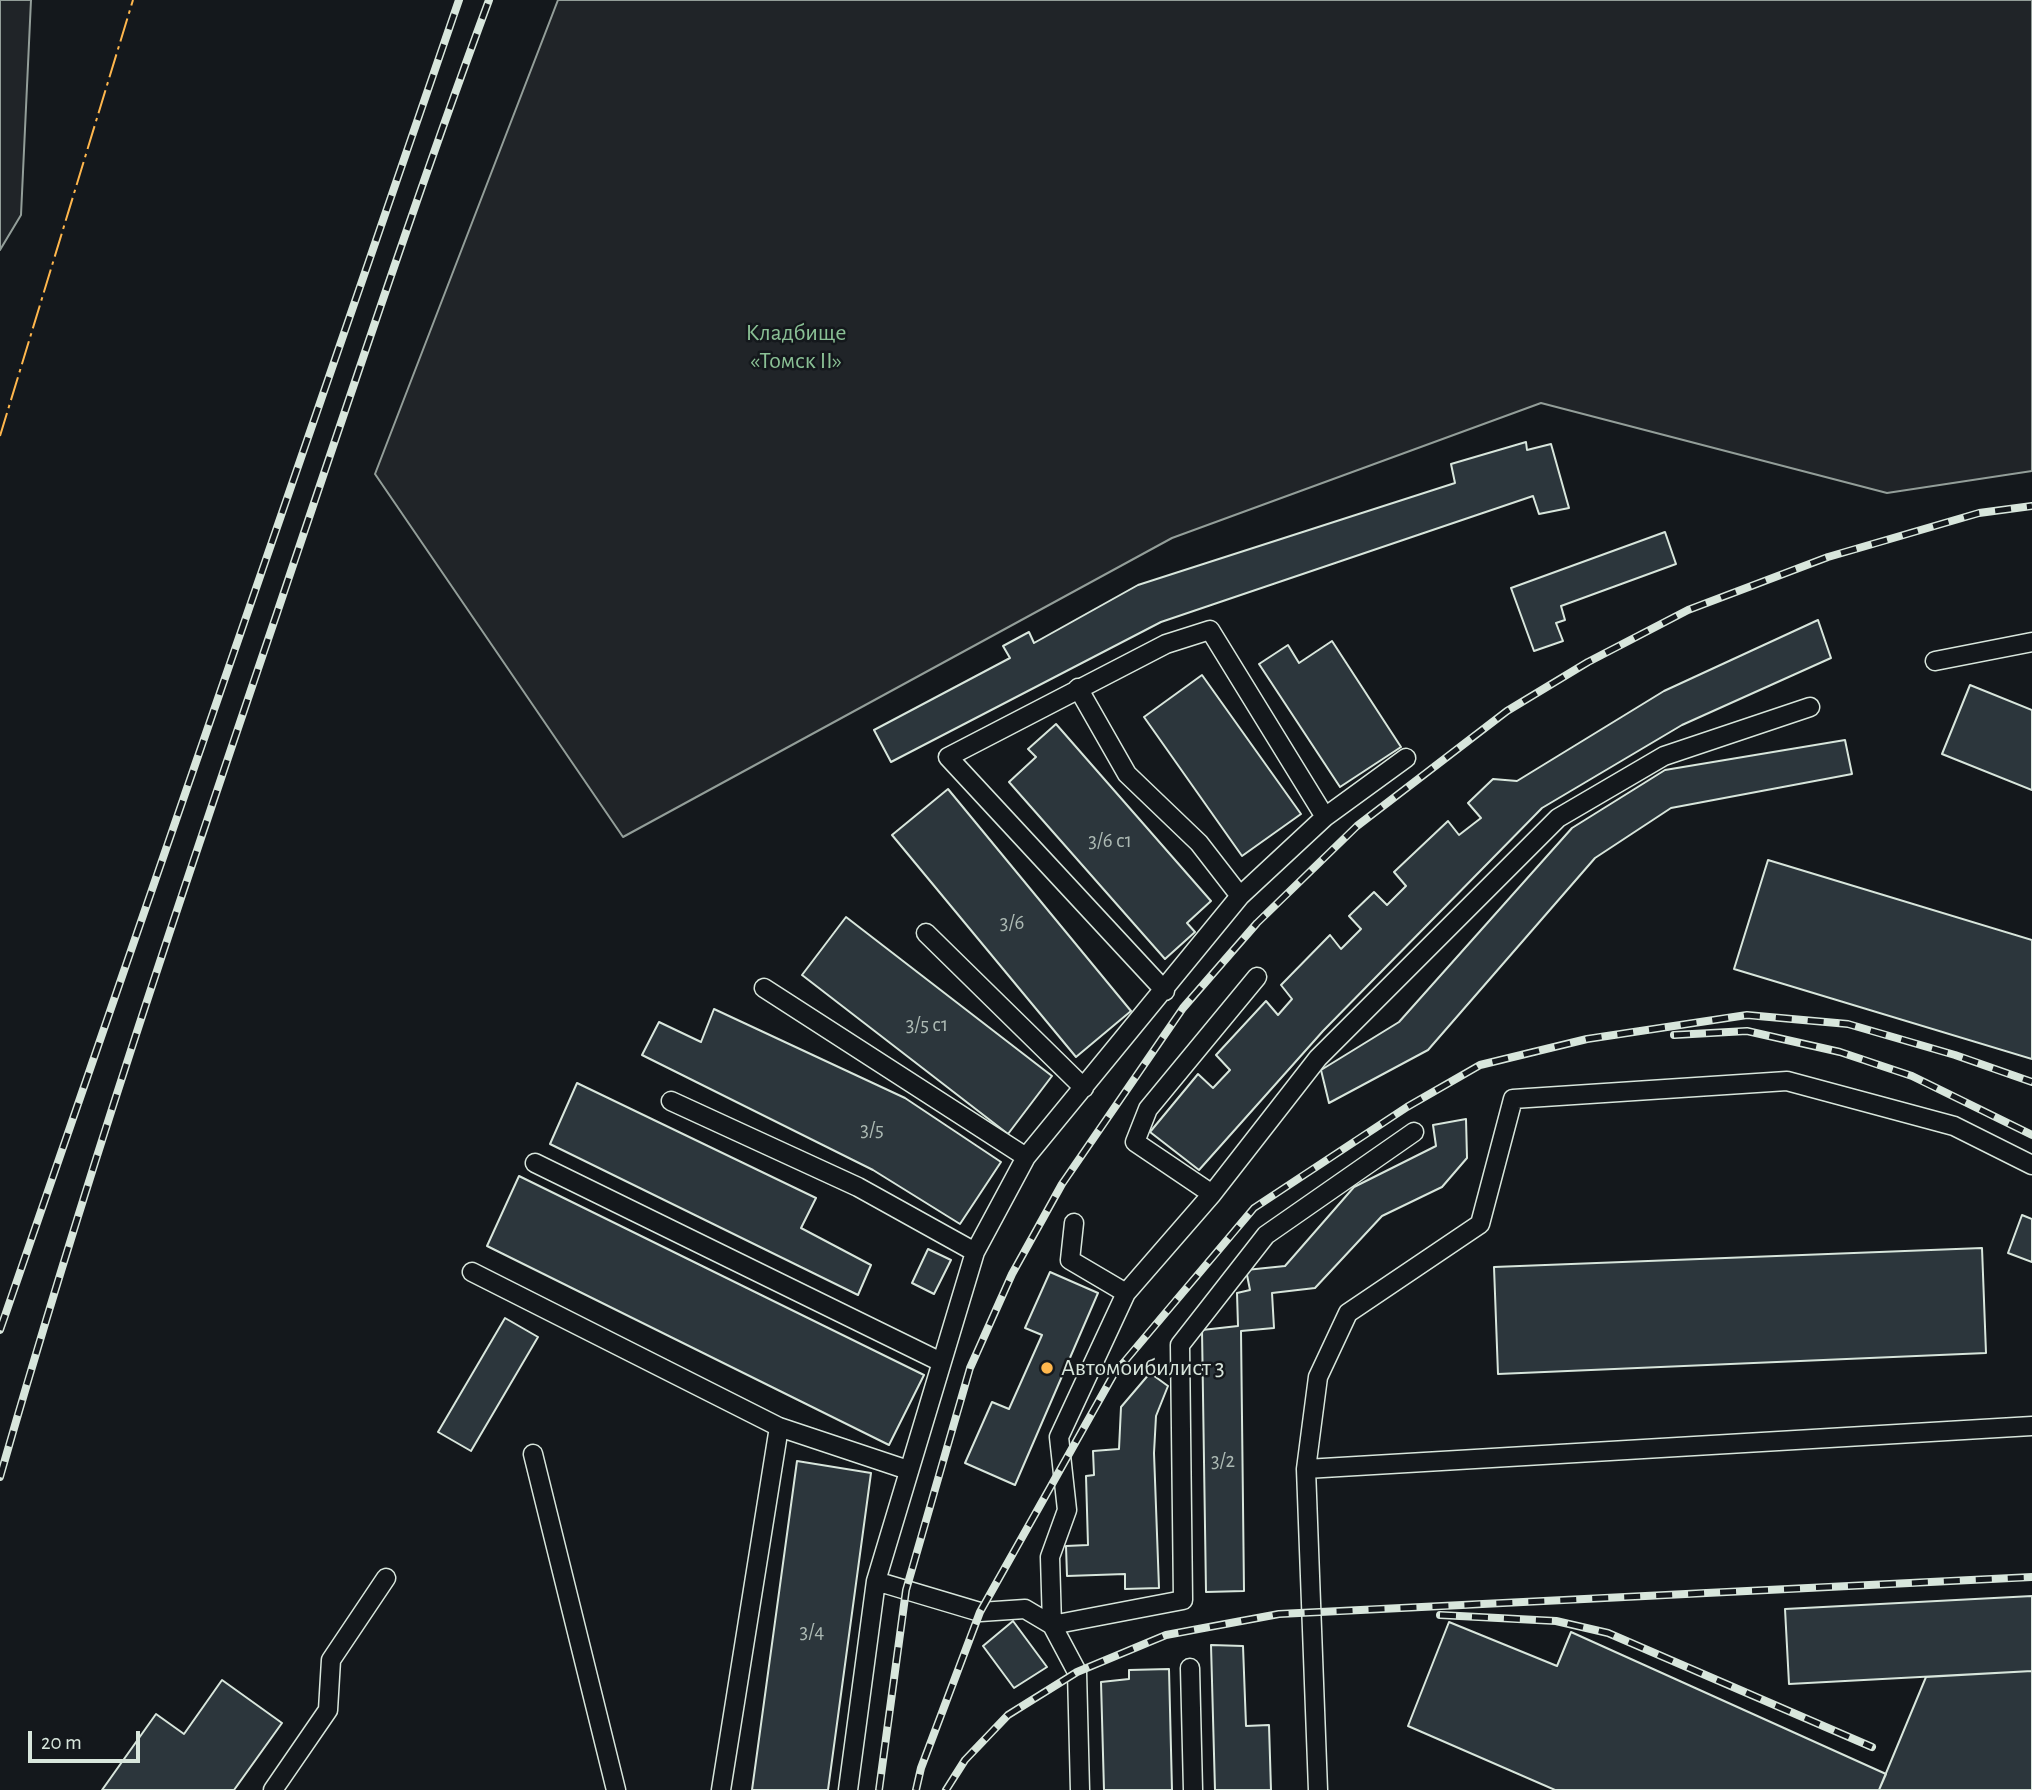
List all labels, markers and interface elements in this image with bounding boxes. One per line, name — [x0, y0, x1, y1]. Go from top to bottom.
park label: Кладбище «Томск II» — [746, 319, 846, 375]
house number: 3/6 с1 — [1088, 828, 1132, 854]
house number: 3/6 — [1000, 910, 1024, 936]
house number: 3/5 с1 — [906, 1012, 948, 1038]
house number: 3/5 — [860, 1117, 884, 1143]
place label: Автомоибилист 3 — [1061, 1354, 1225, 1382]
marker: Автомоибилист 3 — [1039, 1360, 1055, 1376]
house number: 3/2 — [1211, 1448, 1235, 1474]
house number: 3/4 — [800, 1619, 824, 1645]
scale bar — [32, 1716, 144, 1760]
text: 20 m — [41, 1732, 82, 1753]

